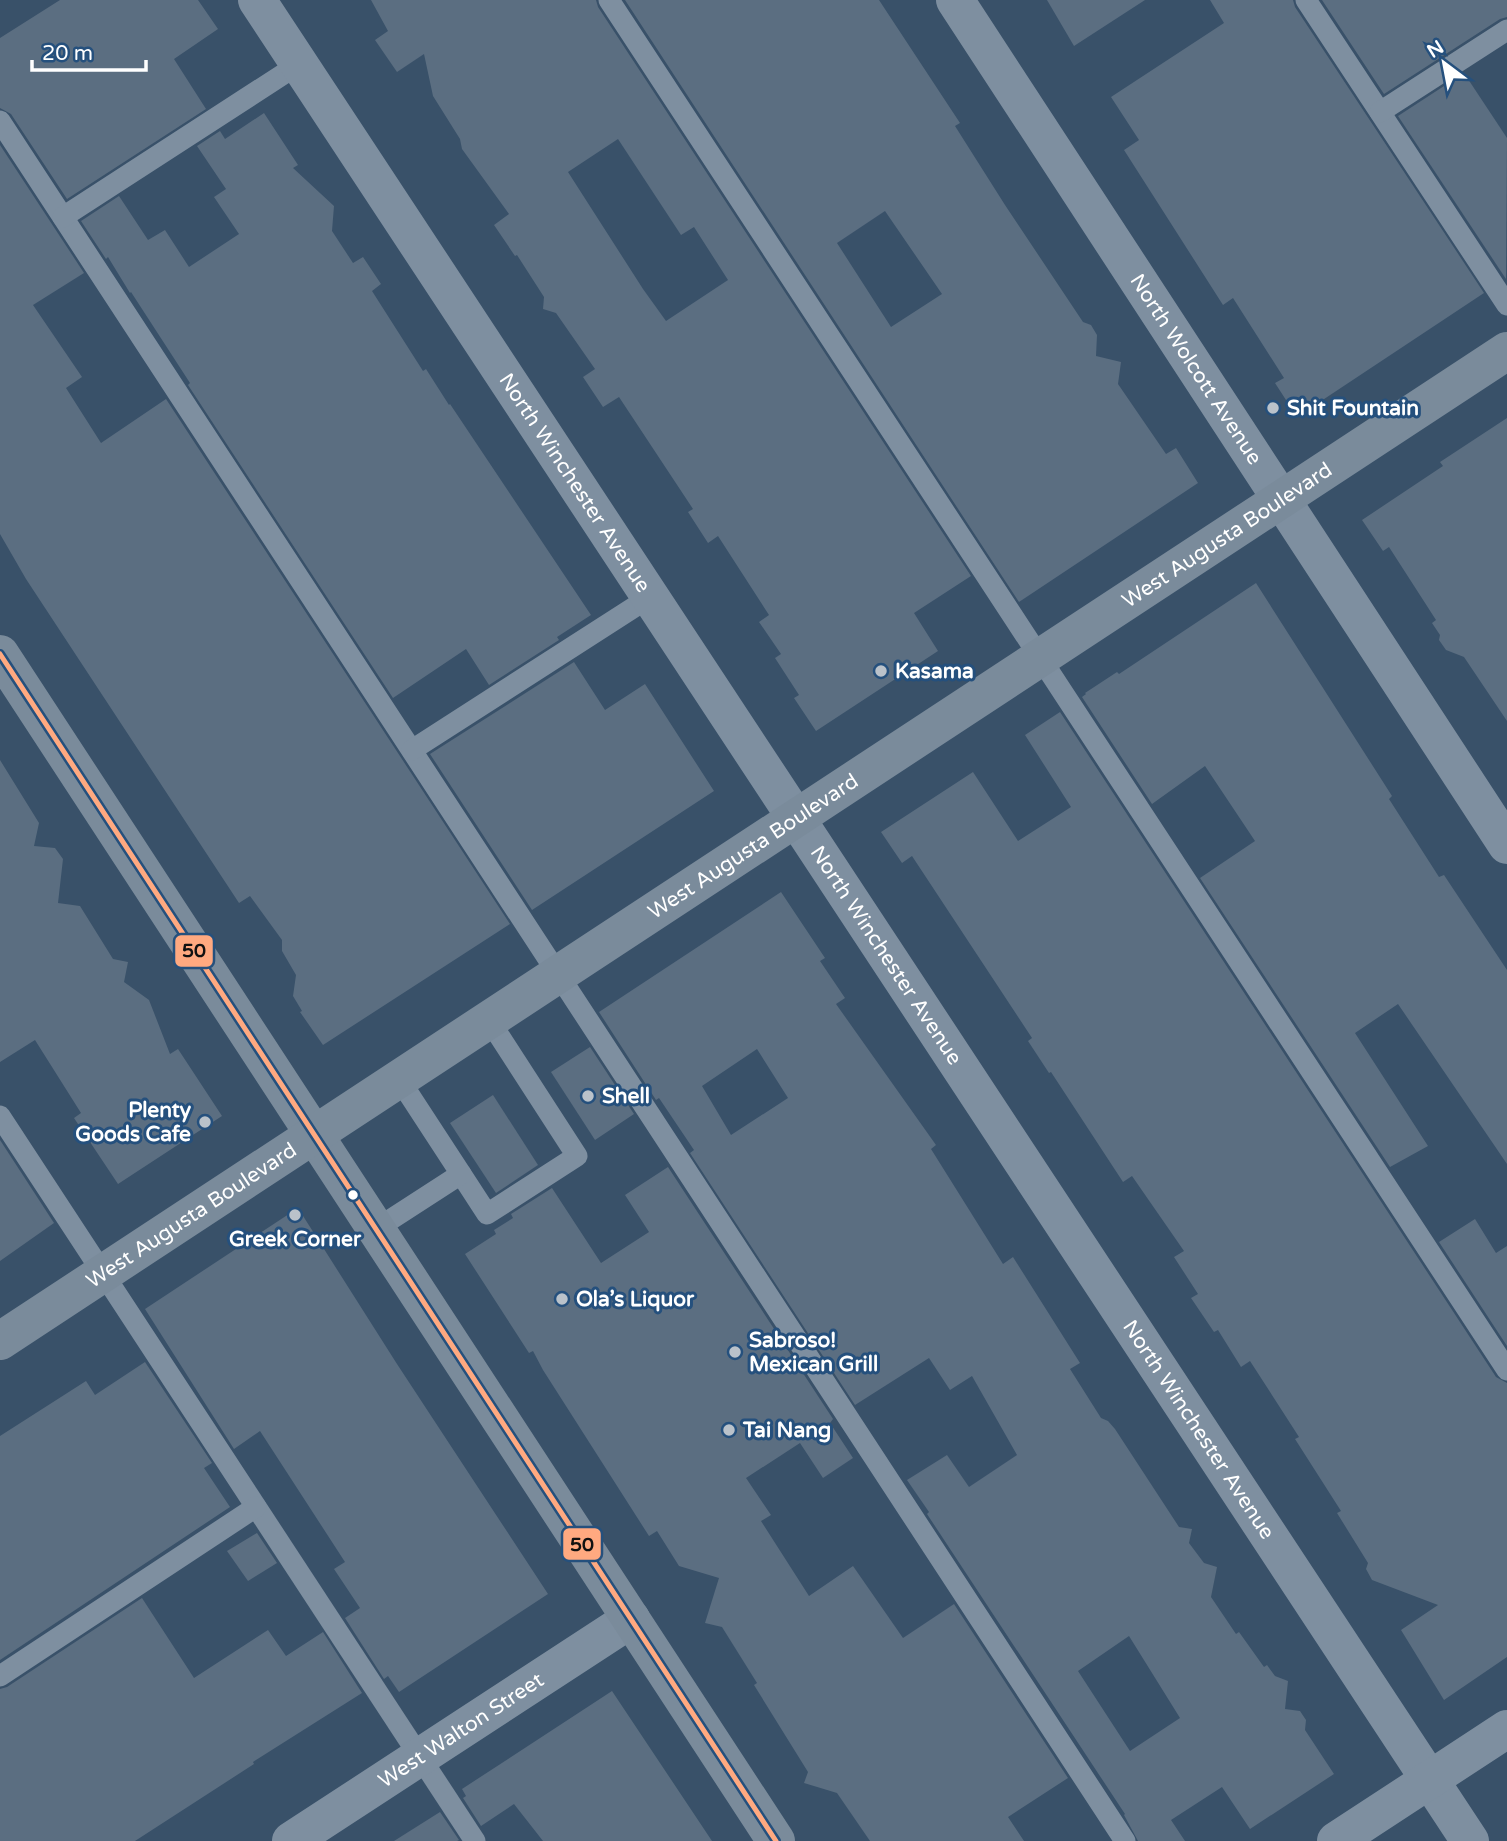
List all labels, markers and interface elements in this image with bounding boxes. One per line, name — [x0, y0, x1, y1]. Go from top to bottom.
scale bar — [32, 28, 145, 72]
north arrow — [1409, 28, 1479, 98]
text: N — [1423, 36, 1448, 63]
text: 20 m — [42, 41, 93, 66]
street label: North Wolcott Avenue — [1124, 269, 1267, 470]
street label: North Winchester Avenue — [493, 369, 656, 597]
place label: Shit Fountain — [1287, 396, 1419, 421]
marker: Shit Fountain — [1265, 400, 1281, 416]
street label: West Augusta Boulevard — [1117, 457, 1337, 613]
place label: Kasama — [895, 659, 974, 684]
marker: Kasama — [873, 663, 889, 679]
street label: West Augusta Boulevard — [644, 769, 863, 925]
street label: North Winchester Avenue — [805, 841, 967, 1070]
line badge: 50 — [174, 934, 214, 968]
text: 50 — [182, 940, 206, 962]
place label: Shell — [602, 1084, 650, 1109]
marker: Shell — [580, 1088, 596, 1104]
place label: Plenty Goods Cafe — [75, 1098, 192, 1147]
marker: Plenty Goods Cafe — [197, 1114, 213, 1130]
street label: West Augusta Boulevard — [82, 1138, 301, 1294]
unlabelled marker — [346, 1188, 360, 1202]
marker: Greek Corner — [287, 1207, 303, 1223]
place label: Greek Corner — [229, 1227, 362, 1252]
place label: Ola’s Liquor — [576, 1287, 695, 1312]
marker: Ola’s Liquor — [554, 1291, 570, 1307]
street label: North Winchester Avenue — [1117, 1316, 1280, 1544]
place label: Sabroso! Mexican Grill — [749, 1328, 878, 1377]
marker: Sabroso! Mexican Grill — [727, 1344, 743, 1360]
place label: Tai Nang — [742, 1418, 831, 1443]
marker: Tai Nang — [721, 1422, 737, 1438]
line badge: 50 — [562, 1527, 602, 1561]
text: 50 — [570, 1534, 594, 1556]
street label: West Walton Street — [374, 1667, 549, 1793]

